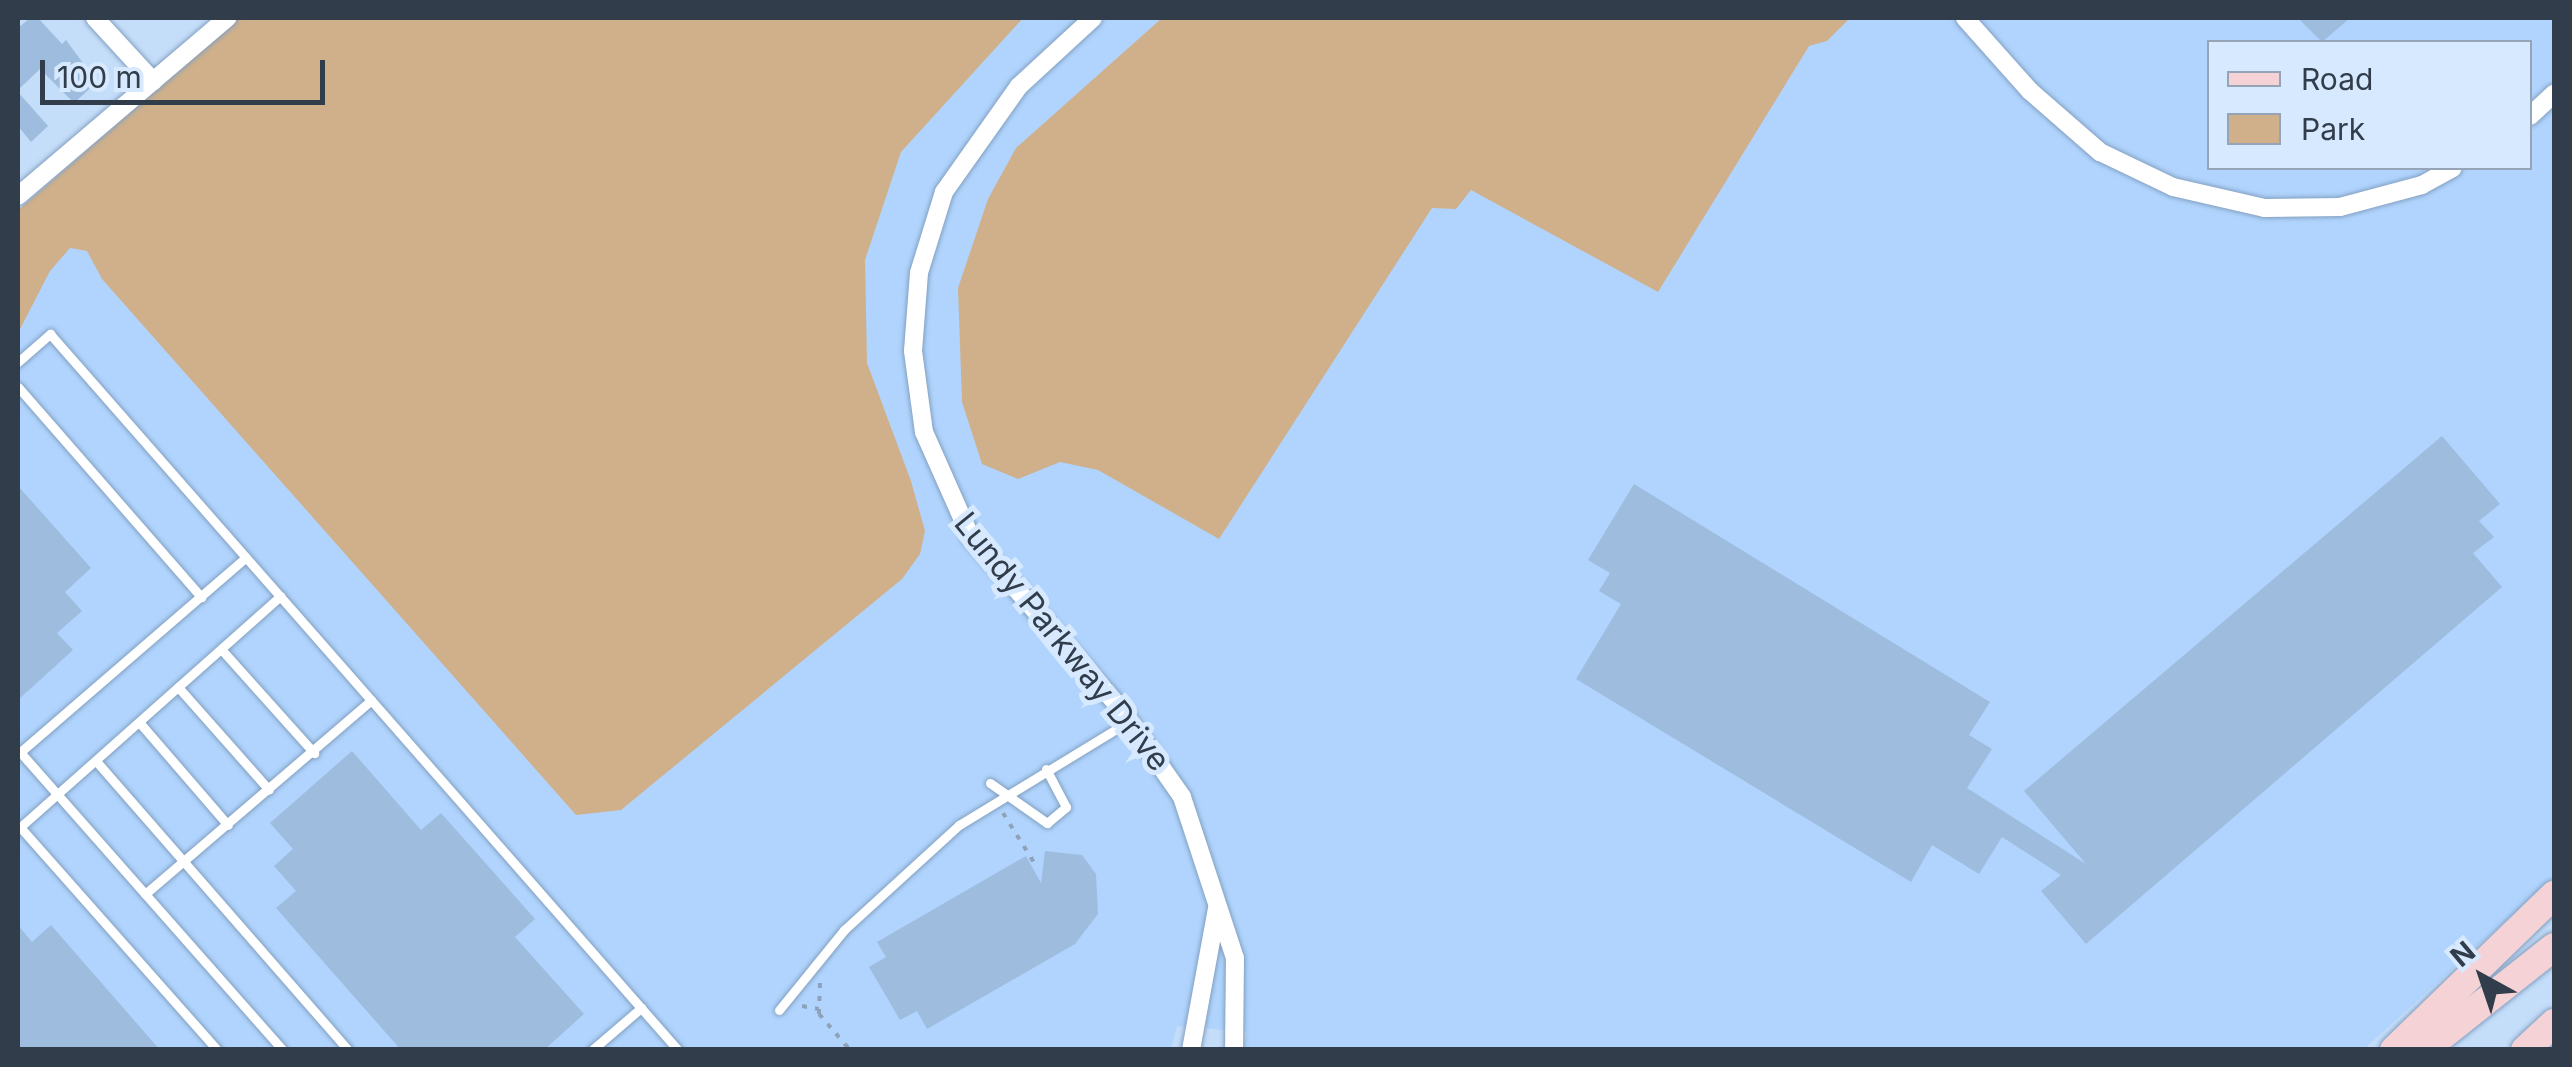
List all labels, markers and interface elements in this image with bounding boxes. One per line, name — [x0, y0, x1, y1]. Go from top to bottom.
scale bar — [45, 40, 330, 102]
legend — [2207, 40, 2532, 170]
text: 100 m — [57, 59, 142, 95]
text: Road — [2301, 61, 2373, 97]
text: Park — [2301, 111, 2365, 147]
street label: Lundy Parkway Drive — [946, 505, 1178, 779]
north arrow — [2432, 927, 2532, 1027]
text: N — [2444, 934, 2482, 974]

